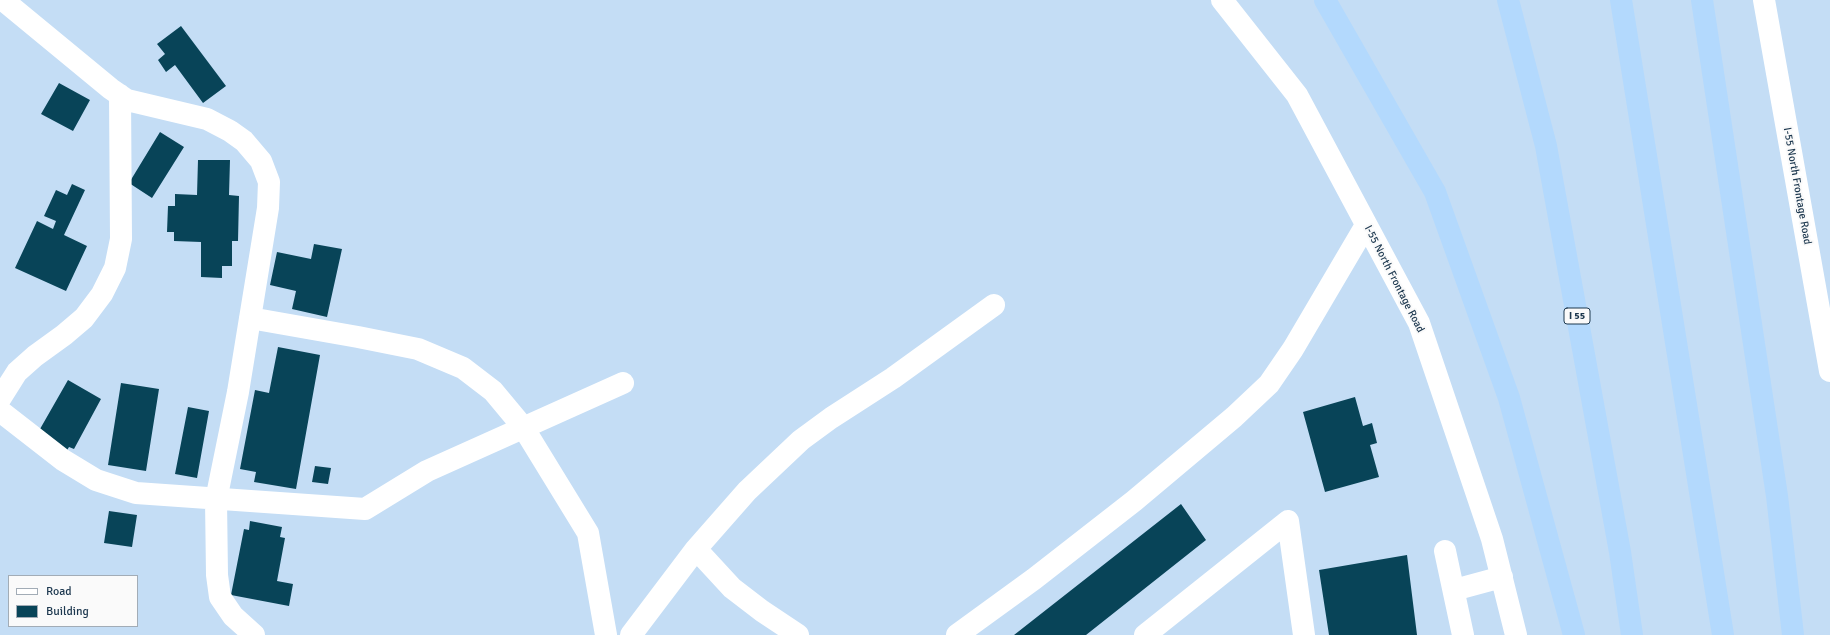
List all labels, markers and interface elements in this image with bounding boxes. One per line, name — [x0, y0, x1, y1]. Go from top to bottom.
street label: I-55 North Frontage Road — [1780, 126, 1814, 246]
street label: I-55 North Frontage Road — [1361, 223, 1427, 335]
road number: I 55 — [1564, 308, 1590, 324]
legend — [8, 575, 138, 627]
text: Road — [46, 584, 72, 599]
text: Building — [46, 604, 89, 619]

